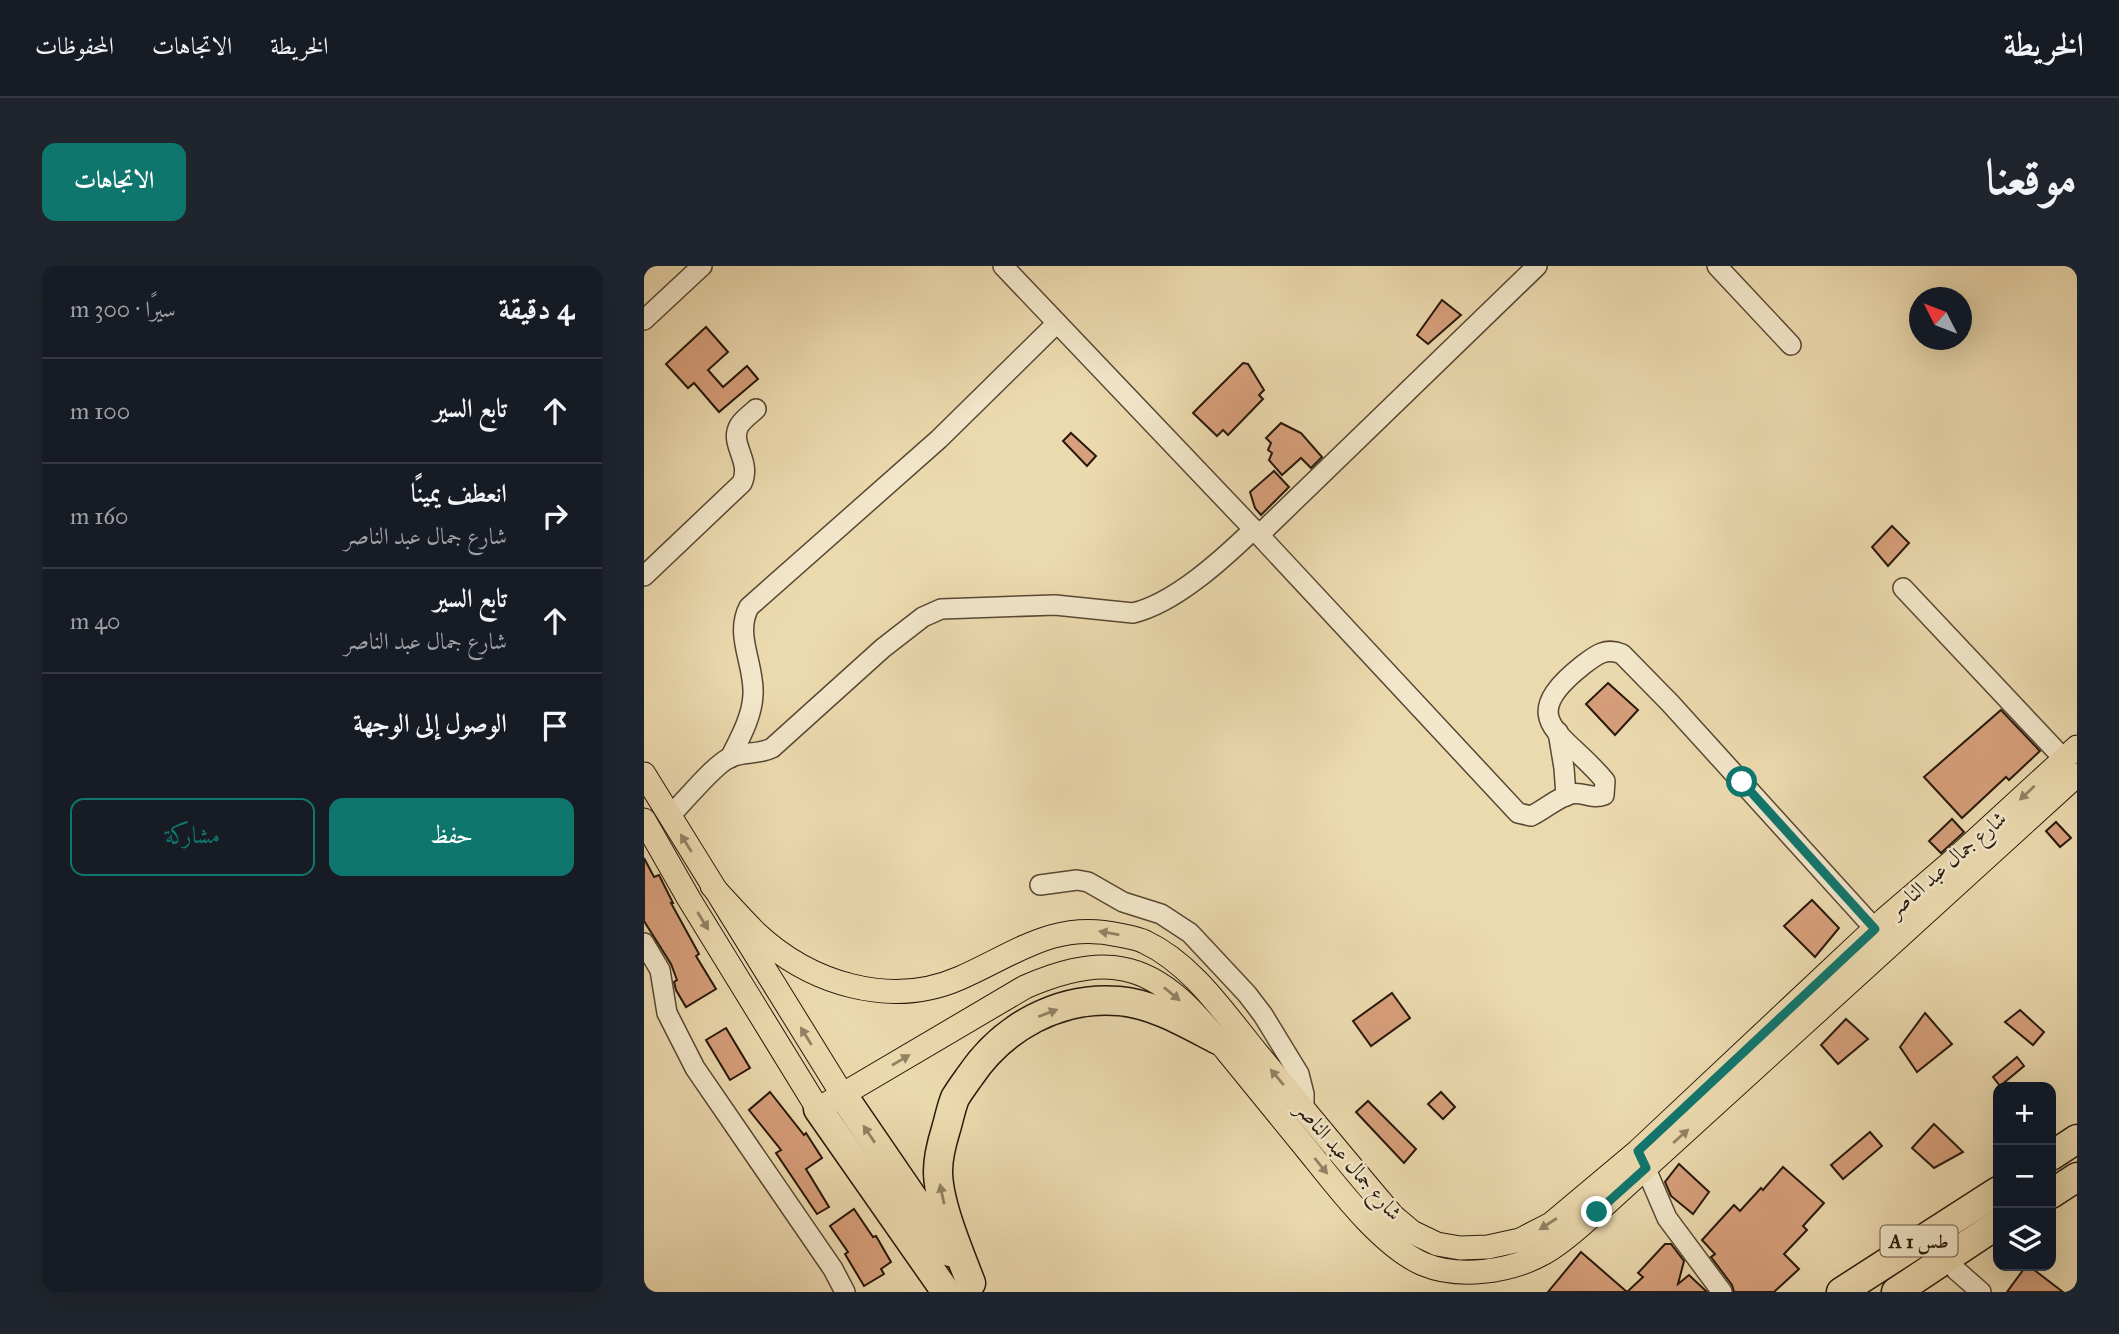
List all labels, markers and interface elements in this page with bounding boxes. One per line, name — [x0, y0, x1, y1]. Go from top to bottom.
text: الخريطة — [2004, 25, 2084, 65]
text: المحفوظات — [35, 31, 114, 61]
text: الاتجاهات — [152, 31, 232, 61]
text: الخريطة — [270, 31, 329, 61]
button: الاتجاهات — [42, 143, 186, 221]
text: موقعنا — [1985, 148, 2077, 207]
north arrow — [1909, 287, 1972, 350]
text: 4 دقيقة — [498, 291, 574, 327]
text: سيرًا · 300 m — [70, 295, 176, 323]
text: تابع السير — [434, 392, 507, 424]
icon: ahead — [536, 392, 574, 430]
text: 100 m — [70, 397, 130, 425]
text: انعطف يمينًا — [411, 477, 507, 509]
icon: right — [536, 497, 574, 535]
text: 160 m — [70, 502, 128, 530]
text: شارع جمال عبد الناصر — [344, 522, 507, 550]
text: تابع السير — [434, 582, 507, 614]
icon: ahead — [536, 602, 574, 640]
text: 40 m — [70, 607, 120, 635]
text: شارع جمال عبد الناصر — [344, 627, 507, 655]
text: الوصول إلى الوجهة — [353, 707, 507, 739]
icon: arrive — [536, 707, 574, 745]
route start — [1726, 766, 1757, 797]
one-way arrow — [2019, 785, 2036, 801]
button: مشاركة — [70, 798, 315, 876]
button: حفظ — [329, 798, 574, 876]
street label: شارع جمال عبد الناصر — [1881, 805, 2015, 928]
one-way arrow — [679, 834, 692, 853]
one-way arrow — [697, 912, 709, 931]
one-way arrow — [1098, 928, 1120, 939]
one-way arrow — [1164, 986, 1181, 1001]
one-way arrow — [1037, 1007, 1058, 1018]
one-way arrow — [799, 1027, 812, 1046]
one-way arrow — [891, 1054, 910, 1066]
one-way arrow — [1270, 1069, 1285, 1087]
map controls — [1993, 1082, 2056, 1271]
button: + — [1993, 1082, 2056, 1145]
street label: شارع جمال عبد الناصر — [1285, 1095, 1408, 1229]
one-way arrow — [863, 1125, 876, 1144]
one-way arrow — [1672, 1128, 1690, 1144]
button: − — [1993, 1145, 2056, 1208]
one-way arrow — [1313, 1157, 1328, 1175]
one-way arrow — [936, 1183, 947, 1205]
route end — [1581, 1196, 1612, 1227]
button: layers — [1993, 1208, 2056, 1271]
one-way arrow — [1539, 1217, 1558, 1230]
road number: A 1 طس — [1880, 1225, 1958, 1256]

